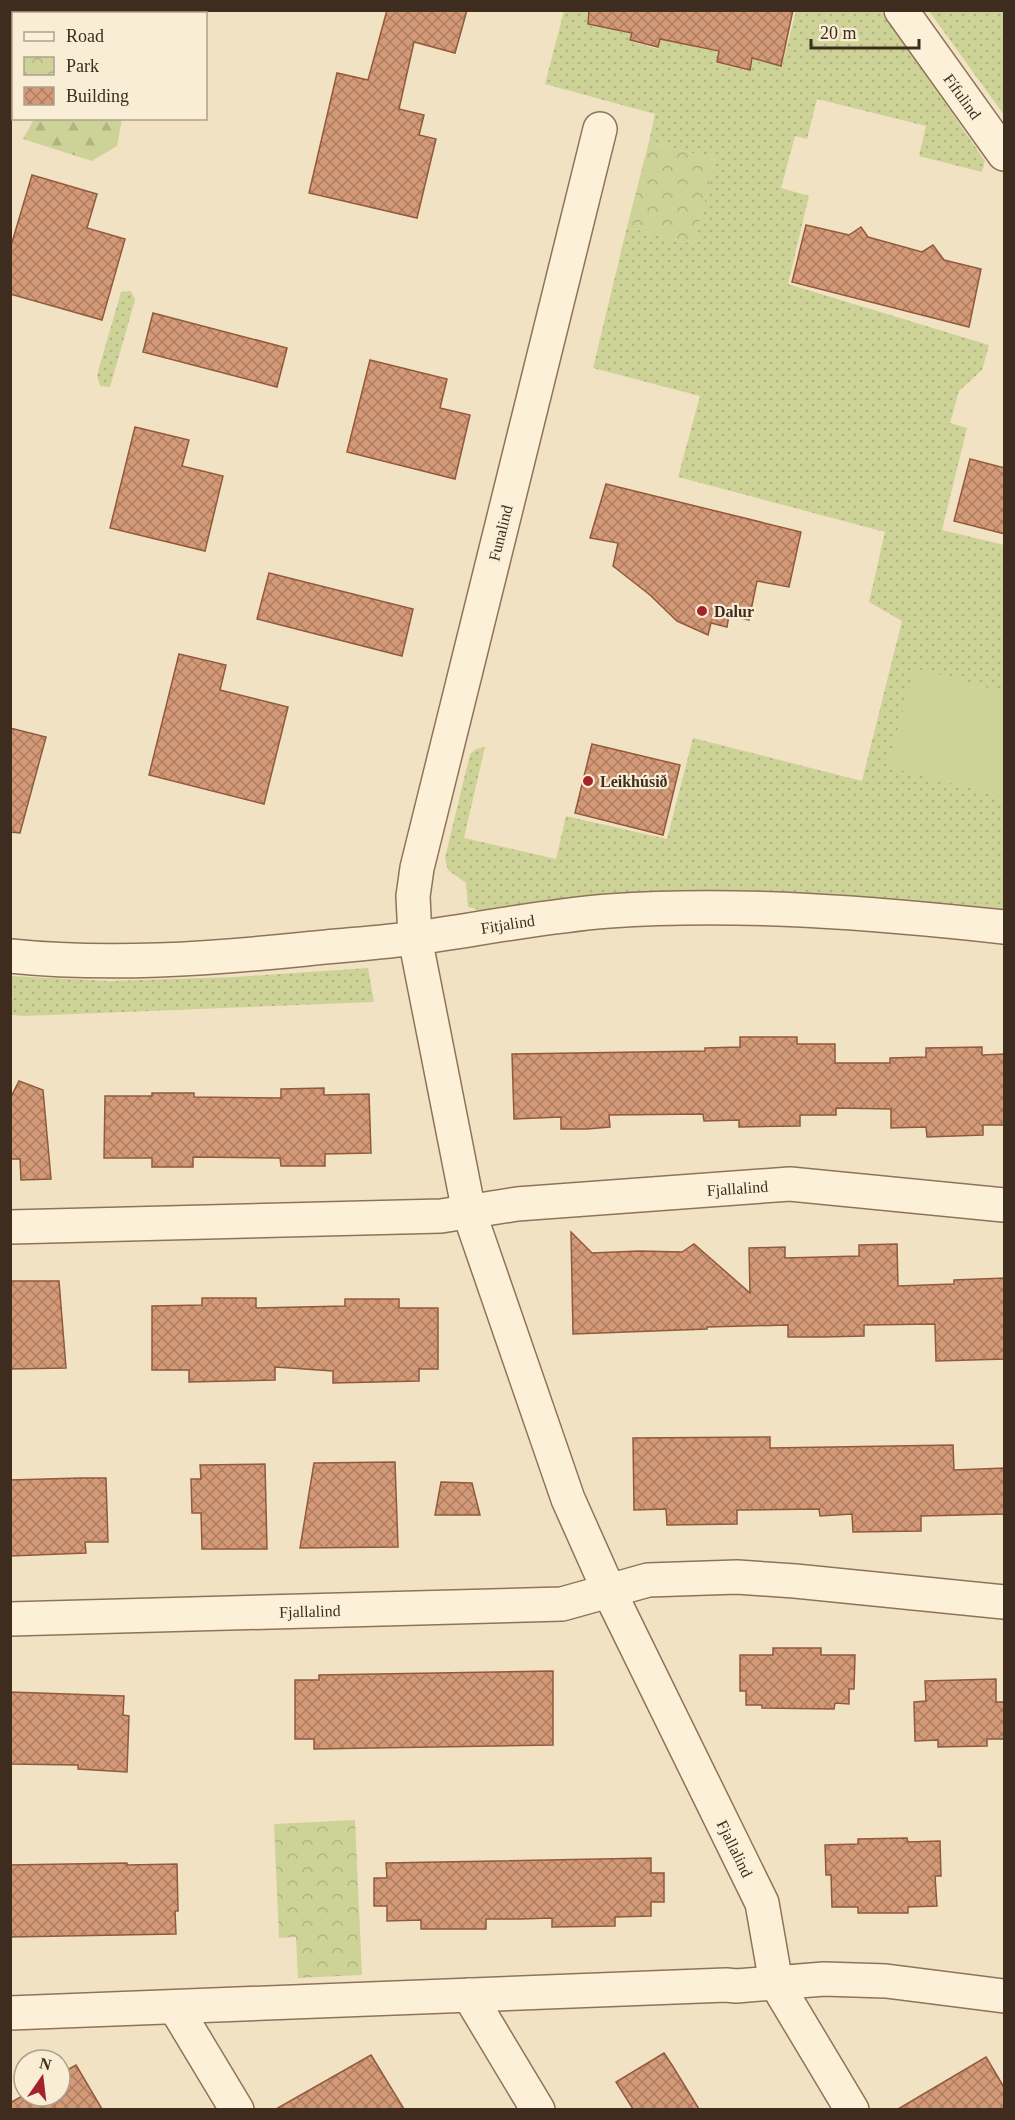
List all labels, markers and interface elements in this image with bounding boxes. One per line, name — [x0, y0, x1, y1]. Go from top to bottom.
legend — [12, 12, 207, 120]
scale bar — [811, 12, 919, 50]
text: 20 m — [820, 23, 857, 43]
text: Road — [66, 26, 104, 46]
text: Park — [66, 56, 99, 76]
street label: Fífulind — [940, 71, 984, 122]
text: Building — [66, 86, 129, 106]
street label: Funalind — [485, 503, 516, 563]
place label: Dalur — [714, 603, 754, 620]
marker: Dalur — [695, 604, 709, 618]
place label: Leikhúsið — [600, 773, 668, 790]
marker: Leikhúsið — [581, 774, 595, 788]
street label: Fitjalind — [480, 912, 536, 937]
street label: Fjallalind — [706, 1178, 769, 1199]
street label: Fjallalind — [279, 1602, 341, 1621]
street label: Fjallalind — [714, 1817, 756, 1880]
north arrow — [12, 2048, 72, 2108]
text: N — [38, 2054, 54, 2074]

